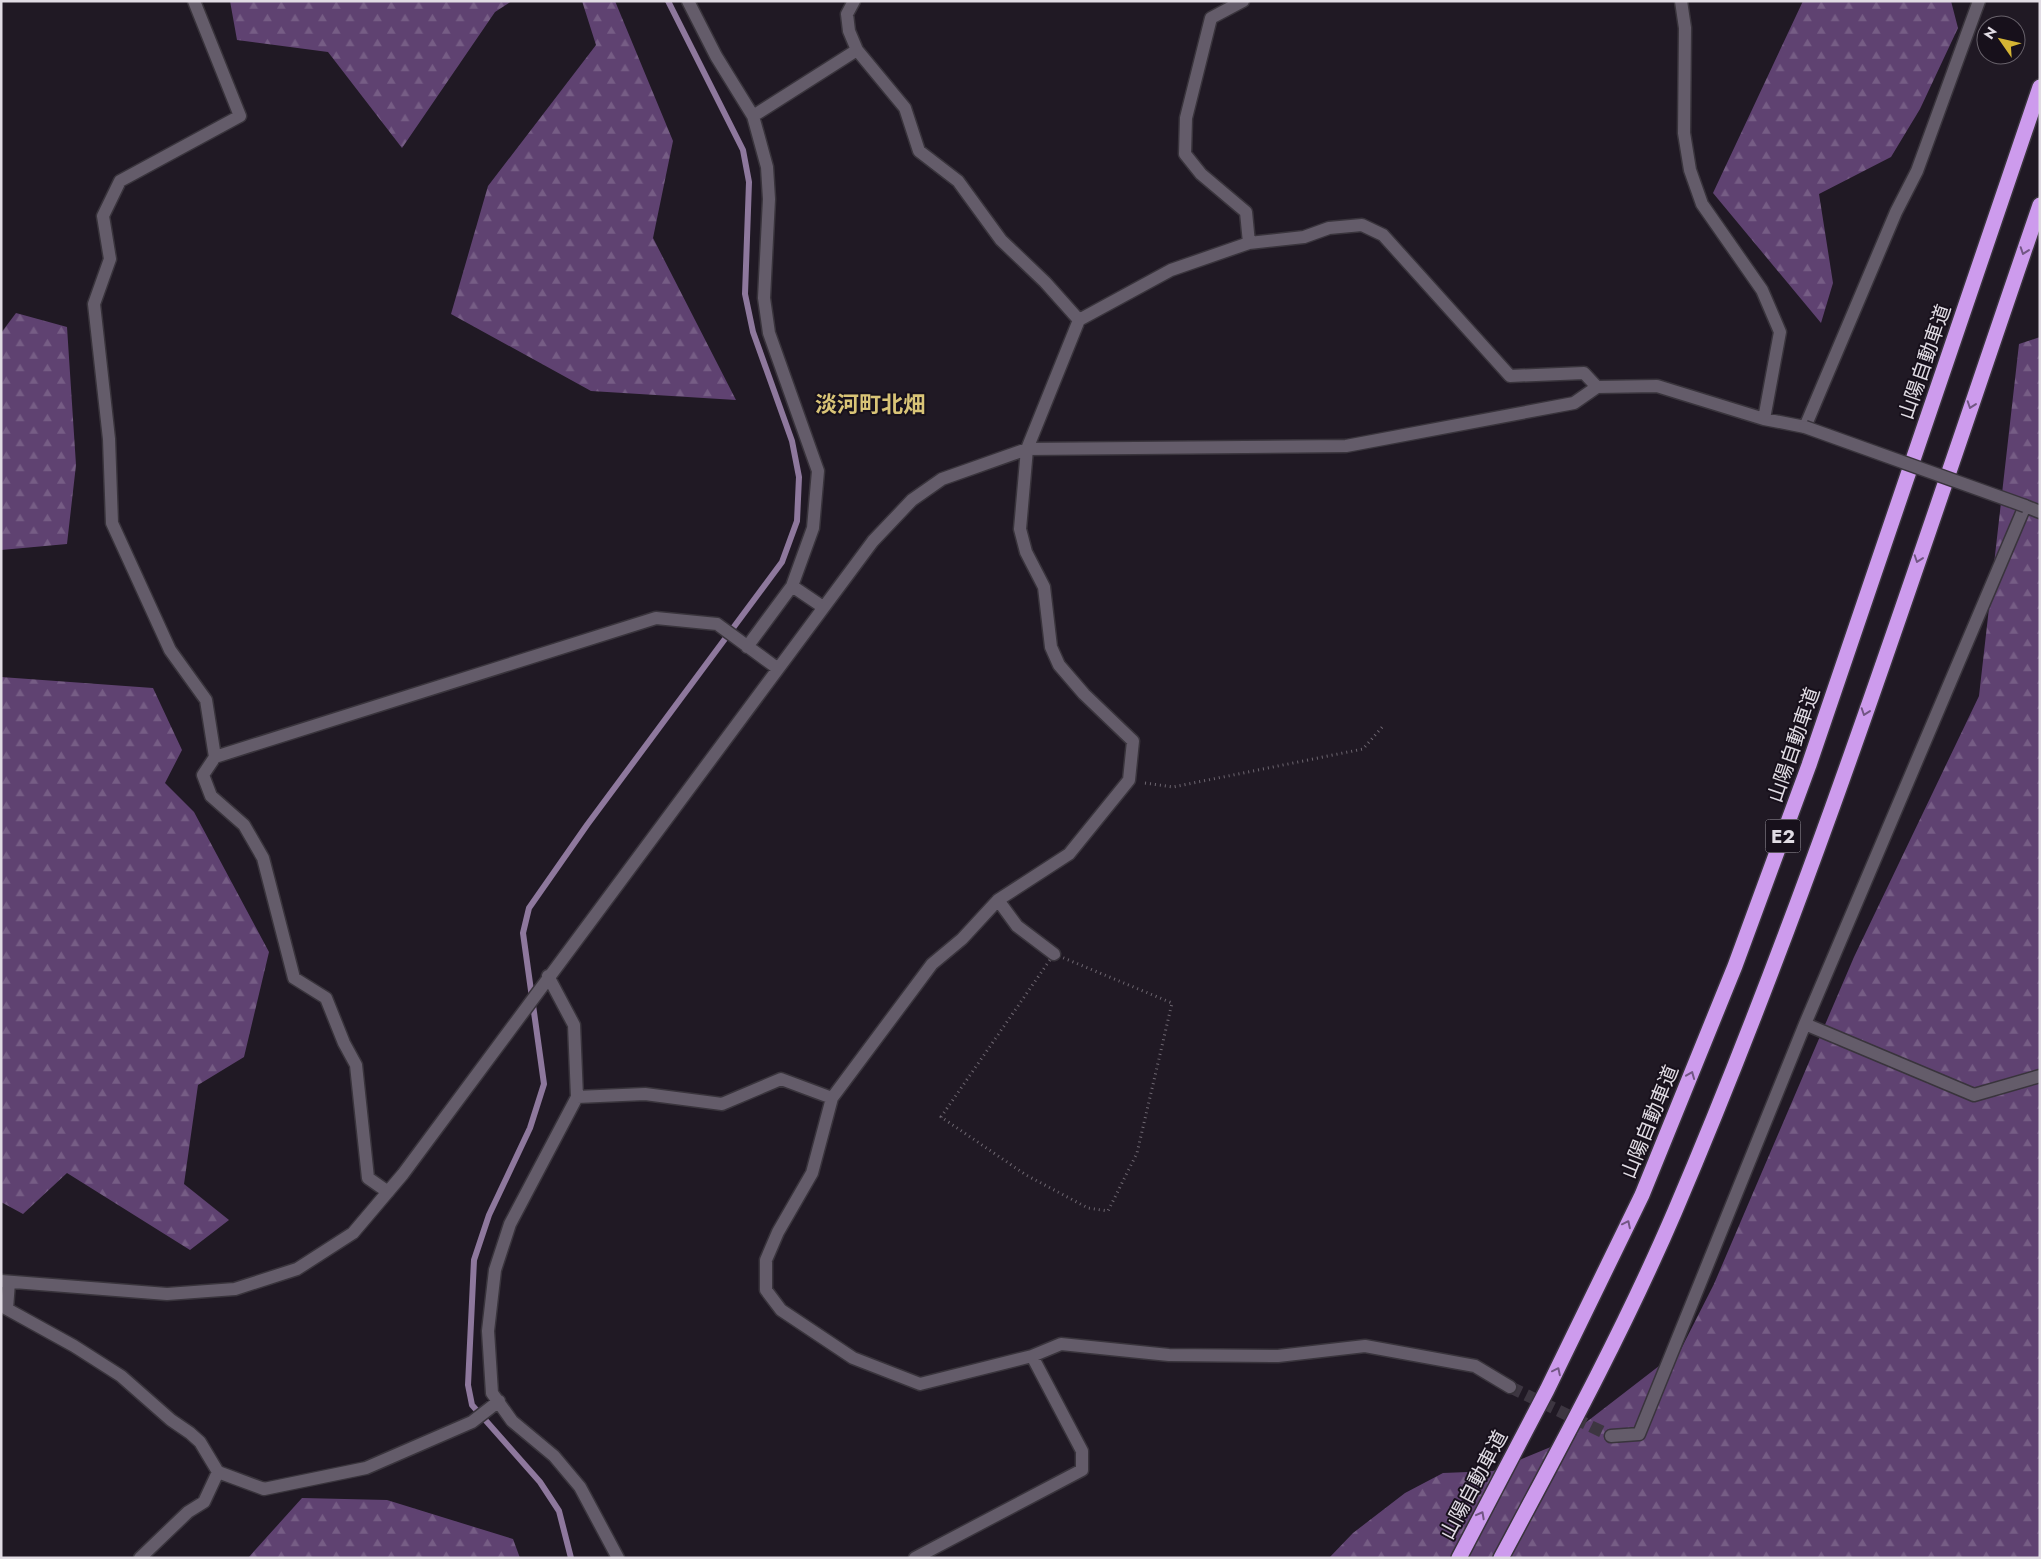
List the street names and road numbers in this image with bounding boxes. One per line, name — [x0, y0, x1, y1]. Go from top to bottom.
street label: 山陽自動車道 — [1892, 301, 1958, 423]
street label: 山陽自動車道 — [1761, 684, 1827, 806]
road number: E2 — [1766, 819, 1800, 852]
street label: 山陽自動車道 — [1614, 1061, 1686, 1183]
street label: 山陽自動車道 — [1433, 1425, 1515, 1545]

